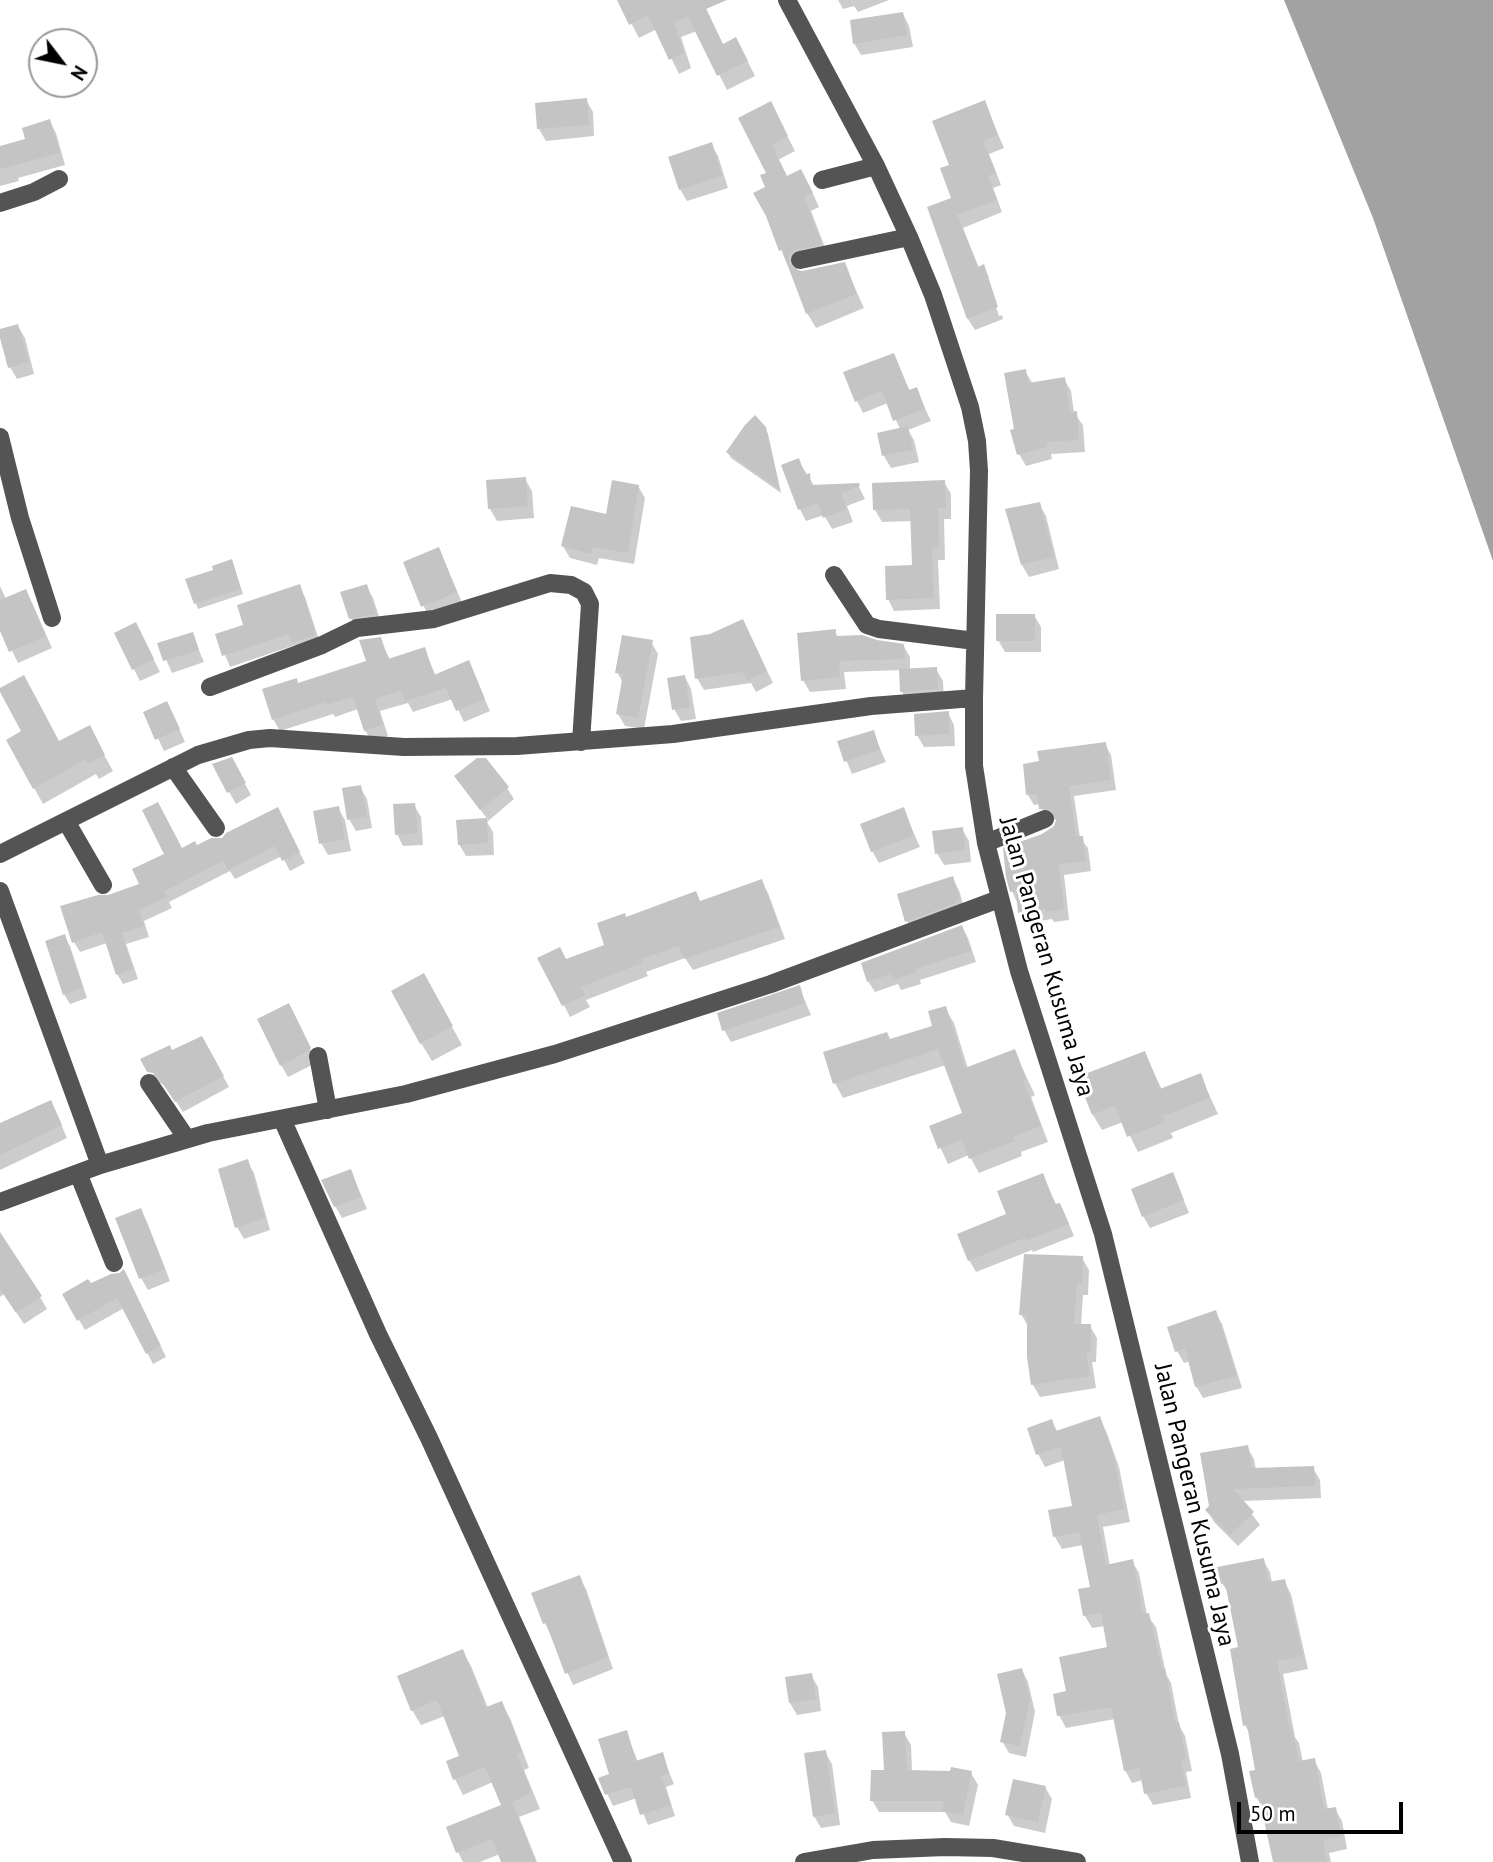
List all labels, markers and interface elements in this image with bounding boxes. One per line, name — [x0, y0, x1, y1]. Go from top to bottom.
north arrow — [28, 28, 98, 98]
text: N — [66, 61, 93, 85]
street label: Jalan Pangeran Kusuma Jaya — [992, 814, 1100, 1100]
street label: Jalan Pangeran Kusuma Jaya — [1147, 1361, 1241, 1649]
scale bar — [1241, 1788, 1407, 1832]
text: 50 m — [1250, 1800, 1296, 1827]

